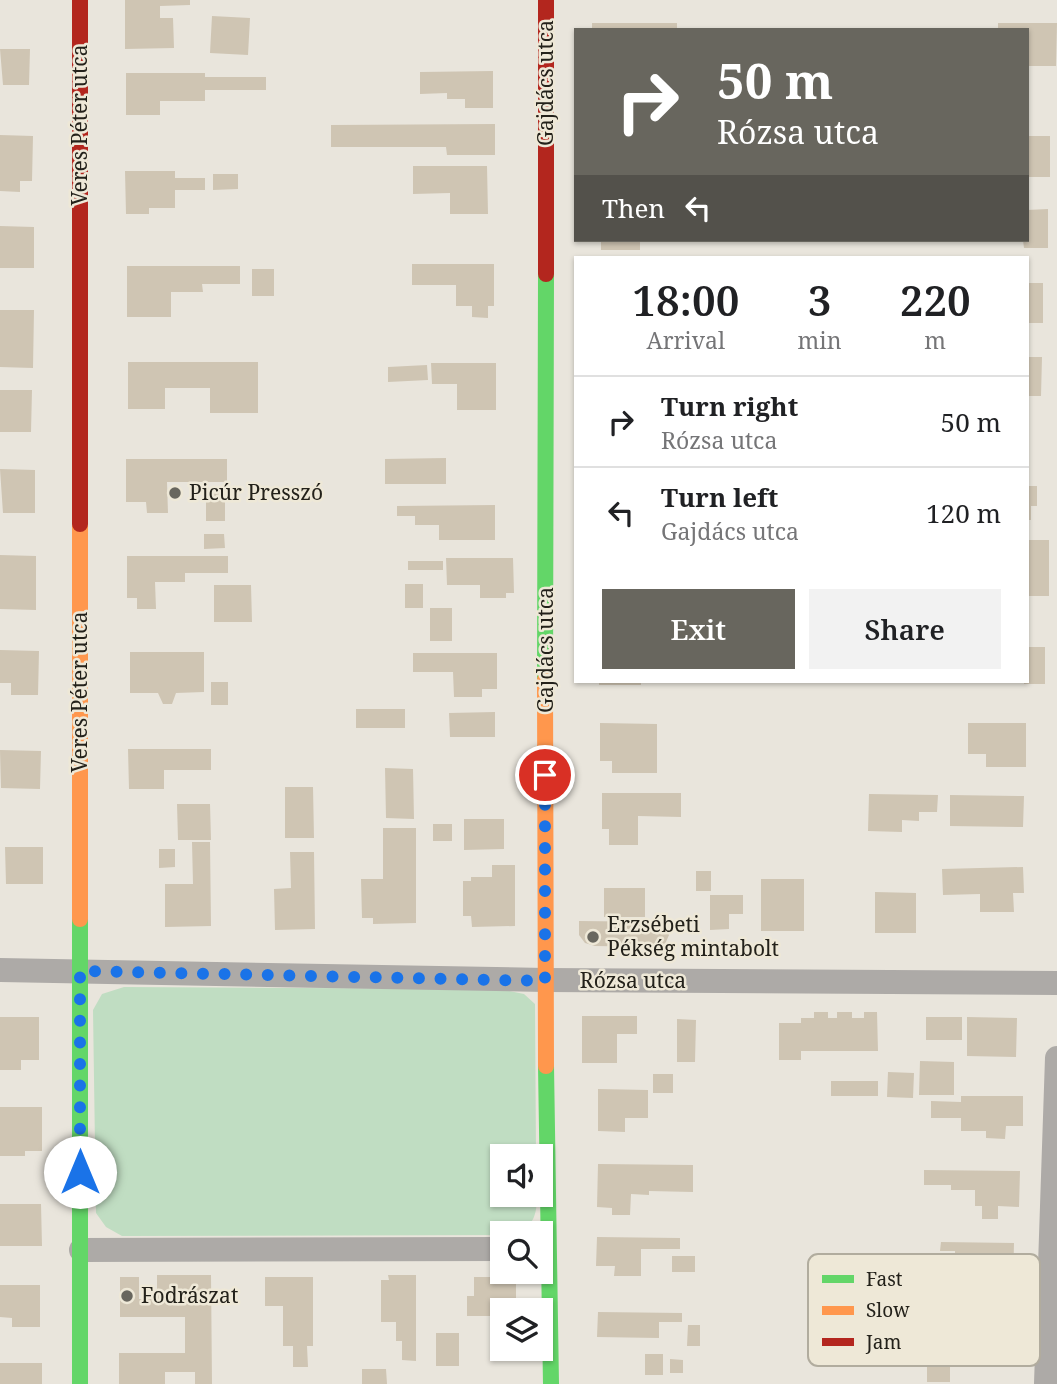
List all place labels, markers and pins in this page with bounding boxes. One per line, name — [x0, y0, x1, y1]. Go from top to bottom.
place label: Picúr Presszó — [189, 478, 323, 506]
marker: Picúr Presszó — [167, 485, 183, 501]
pin — [515, 745, 575, 805]
place label: Erzsébeti Pékség mintabolt — [607, 910, 779, 962]
marker: Erzsébeti Pékség mintabolt — [585, 929, 601, 945]
place label: Fodrászat — [141, 1281, 238, 1309]
marker: Fodrászat — [119, 1288, 135, 1304]

